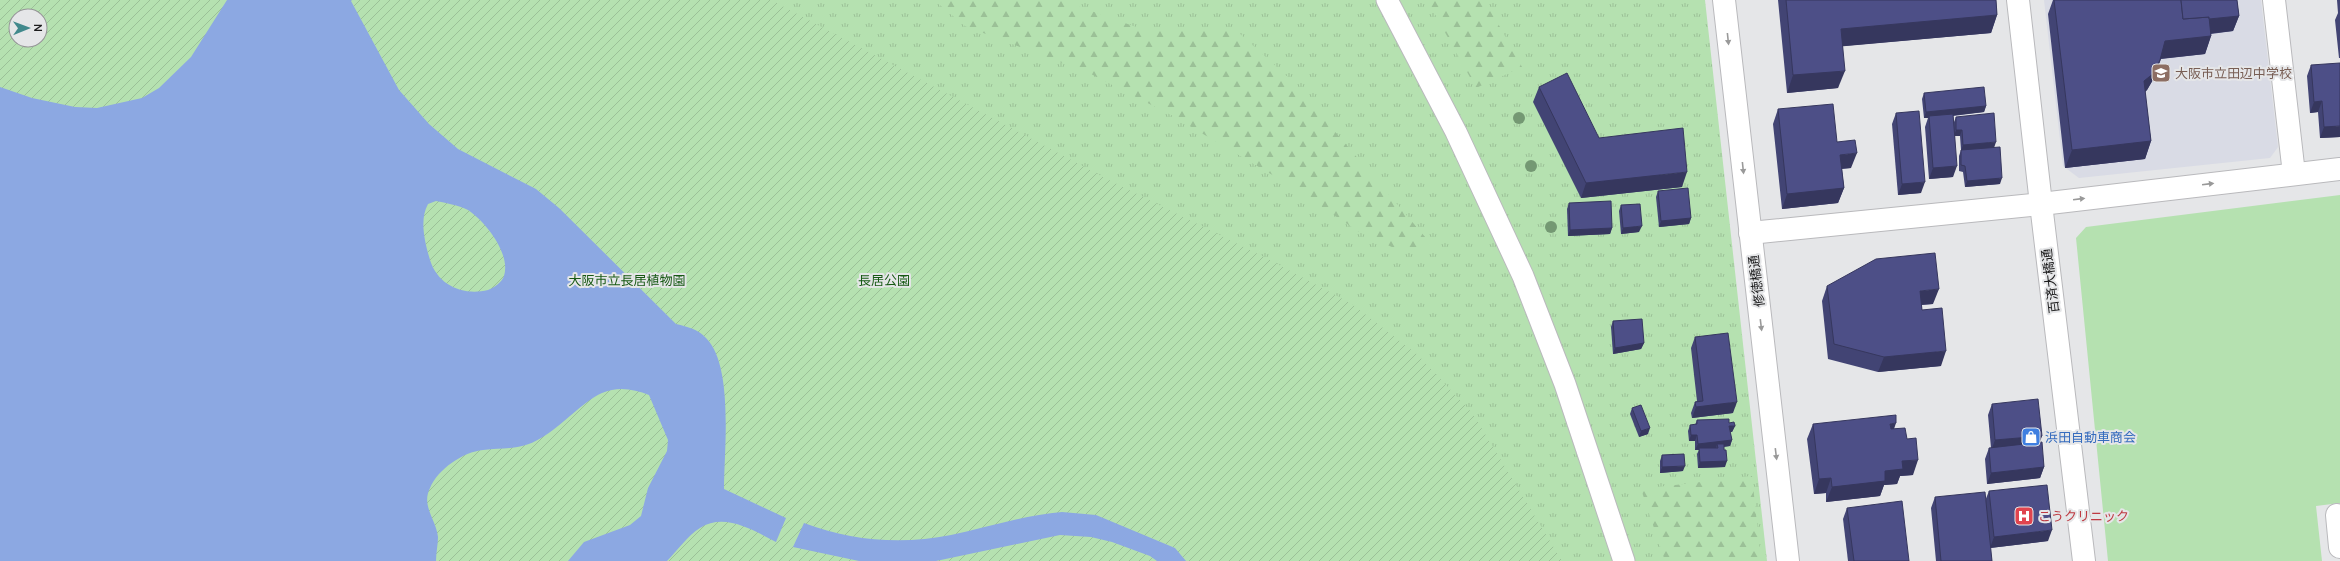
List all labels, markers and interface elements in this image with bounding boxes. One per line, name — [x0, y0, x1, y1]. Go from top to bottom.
north arrow — [8, 8, 48, 48]
text: N — [31, 24, 46, 32]
one-way arrow — [1725, 33, 1732, 45]
school or university icon: 大阪市立田辺中学校 — [2150, 62, 2172, 84]
place label: 大阪市立田辺中学校 — [2175, 64, 2292, 82]
one-way arrow — [1740, 162, 1746, 174]
one-way arrow — [2202, 181, 2214, 187]
one-way arrow — [2073, 196, 2085, 203]
street label: 百済大橋通 — [2037, 248, 2063, 314]
street label: 修徳橋通 — [1744, 254, 1768, 308]
park label: 大阪市立長居植物園 — [568, 271, 686, 289]
park label: 長居公園 — [858, 271, 910, 289]
one-way arrow — [1758, 319, 1764, 331]
shop icon: 浜田自動車商会 — [2020, 426, 2042, 448]
place label: 浜田自動車商会 — [2045, 428, 2136, 446]
one-way arrow — [1773, 448, 1779, 460]
hospital icon: こうクリニック — [2013, 505, 2035, 527]
place label: こうクリニック — [2038, 507, 2129, 525]

